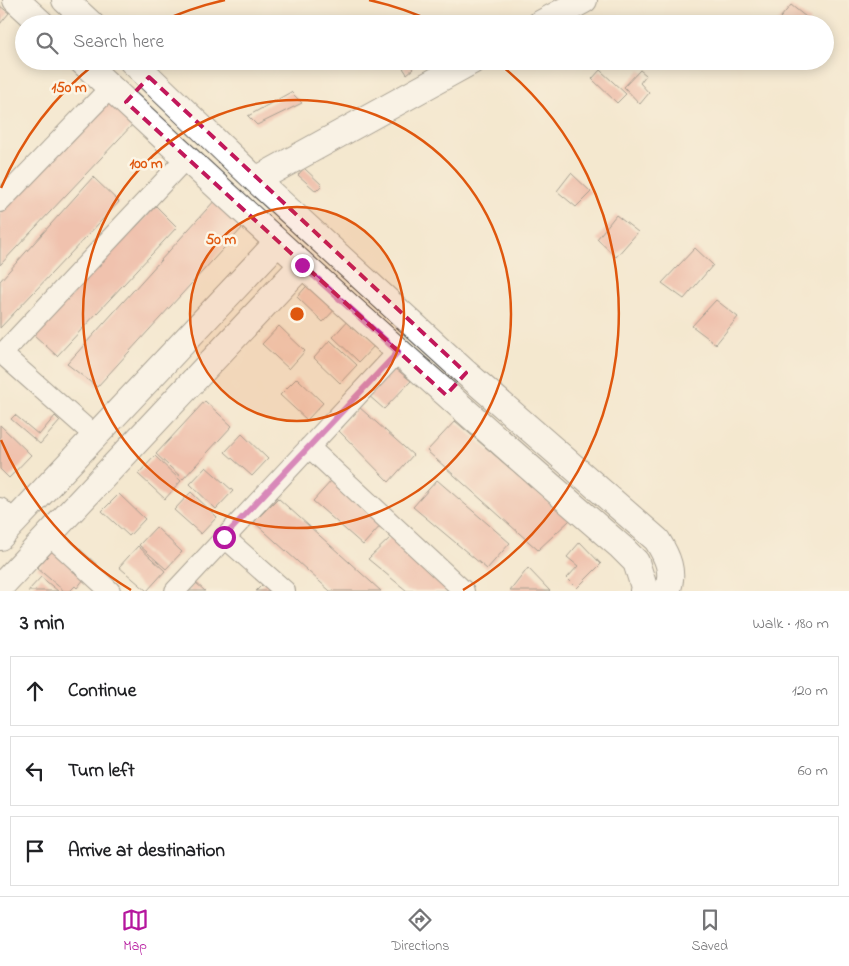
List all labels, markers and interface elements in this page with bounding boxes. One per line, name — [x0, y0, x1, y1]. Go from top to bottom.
search box — [15, 15, 834, 70]
icon: search — [33, 29, 61, 57]
text: Search here — [73, 29, 164, 56]
text: 150 m — [51, 77, 87, 99]
text: 100 m — [129, 153, 163, 175]
text: 50 m — [206, 229, 237, 251]
route end — [291, 254, 314, 277]
centre of rings — [288, 305, 306, 323]
route start — [213, 526, 236, 549]
text: 3 min — [20, 609, 64, 639]
text: Walk · 180 m — [752, 612, 829, 636]
icon: ahead — [21, 677, 49, 705]
text: Continue — [68, 678, 136, 705]
text: 120 m — [792, 679, 828, 703]
icon: left — [21, 757, 49, 785]
text: Turn left — [68, 758, 135, 785]
text: 60 m — [798, 759, 828, 783]
icon: arrive — [21, 837, 49, 865]
text: Arrive at destination — [68, 838, 225, 865]
tab: Map — [121, 906, 149, 957]
tab: Directions — [391, 906, 449, 957]
tab: Saved — [691, 906, 728, 957]

